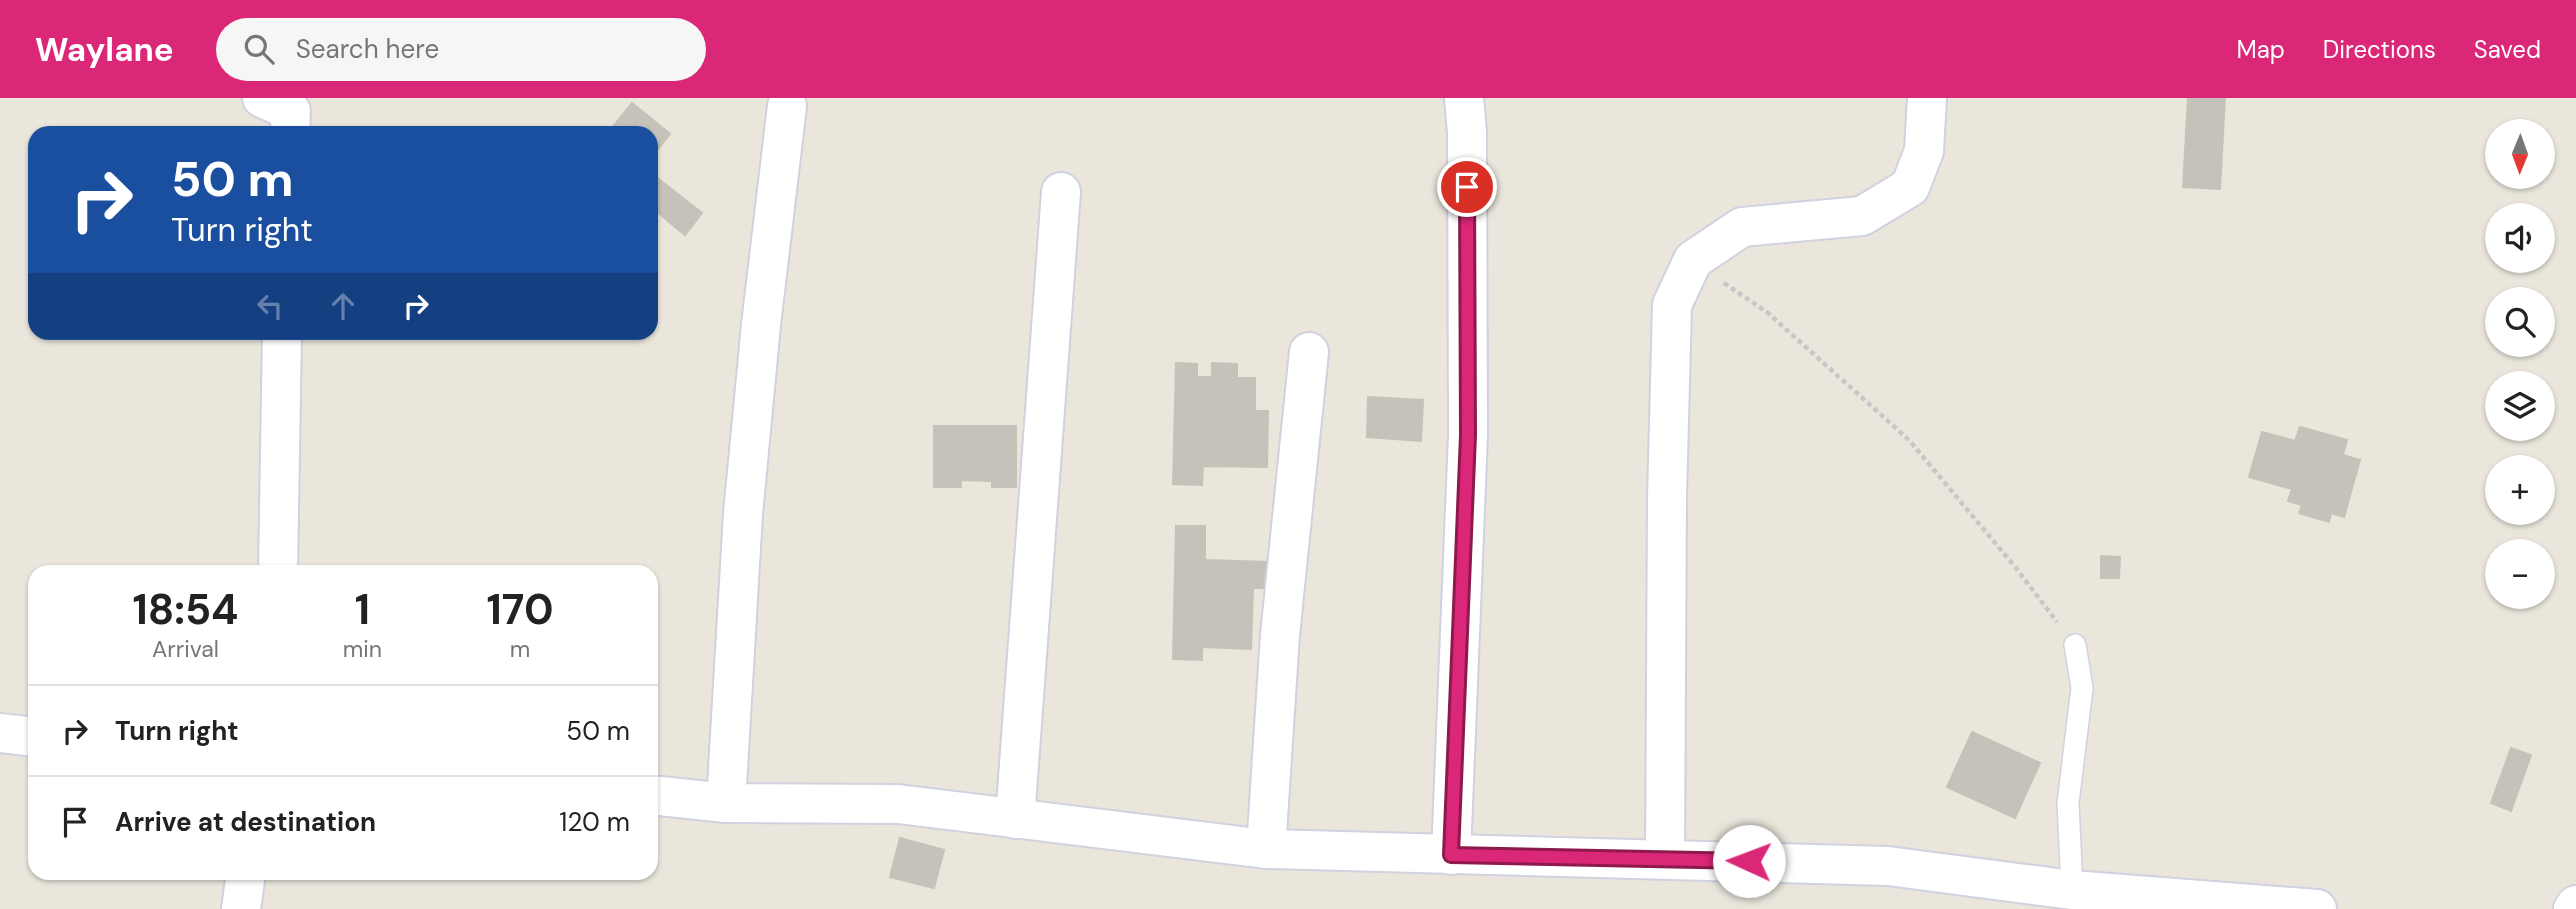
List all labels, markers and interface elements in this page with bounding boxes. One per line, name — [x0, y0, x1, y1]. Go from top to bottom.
search box — [216, 18, 706, 81]
text: Waylane — [35, 28, 174, 71]
icon: search — [240, 30, 278, 68]
text: Search here — [296, 32, 439, 66]
text: Map — [2237, 34, 2285, 65]
text: Directions — [2323, 34, 2436, 65]
text: Saved — [2474, 34, 2541, 65]
north arrow — [2485, 119, 2555, 189]
map controls — [2485, 119, 2555, 609]
text: 50 m — [171, 147, 294, 211]
icon: right — [56, 154, 147, 245]
pin — [1437, 157, 1497, 217]
icon: arrive — [1448, 168, 1486, 206]
button: sound — [2485, 203, 2555, 273]
text: Turn right — [171, 209, 313, 251]
icon: left — [251, 287, 289, 325]
icon: ahead — [324, 287, 362, 325]
icon: right — [397, 287, 435, 325]
button: search — [2485, 287, 2555, 357]
button: layers — [2485, 371, 2555, 441]
button: + — [2485, 455, 2555, 525]
button: − — [2485, 539, 2555, 609]
text: 18:54 — [132, 582, 238, 637]
text: 1 — [355, 582, 370, 637]
text: 170 — [486, 582, 554, 637]
text: Arrival — [152, 634, 219, 664]
text: min — [343, 634, 382, 664]
text: m — [510, 634, 530, 664]
icon: right — [56, 712, 94, 750]
text: Turn right — [115, 714, 239, 748]
text: 50 m — [566, 714, 630, 748]
icon: arrive — [56, 803, 94, 841]
text: Arrive at destination — [115, 805, 376, 839]
text: 120 m — [559, 805, 630, 839]
position arrow — [1712, 824, 1786, 898]

